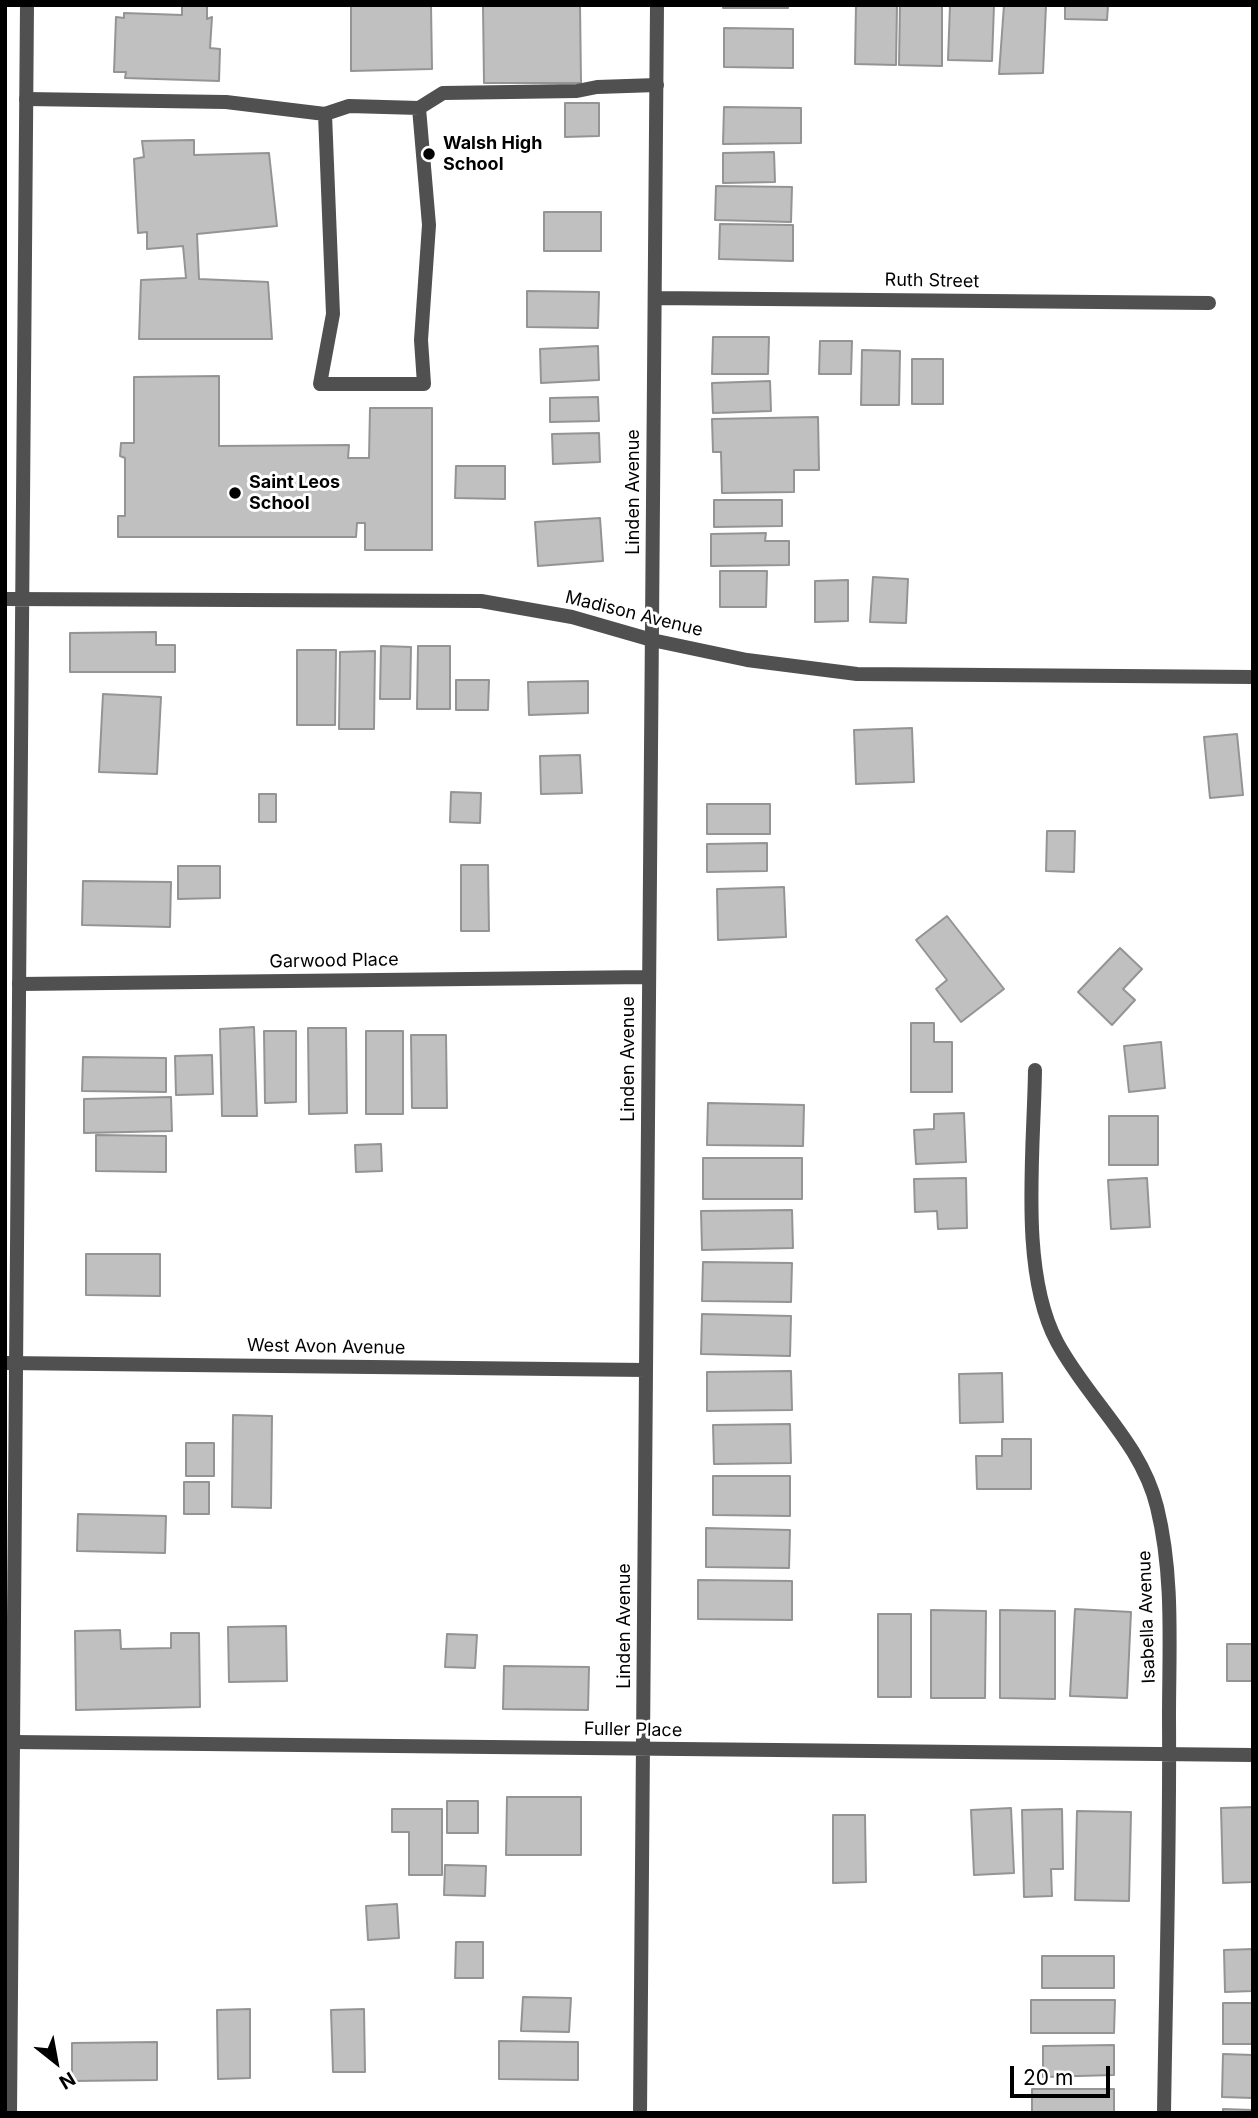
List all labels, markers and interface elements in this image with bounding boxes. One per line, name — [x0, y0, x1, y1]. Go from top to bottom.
place label: Walsh High School — [443, 133, 542, 176]
marker: Walsh High School — [421, 146, 437, 162]
street label: Ruth Street — [885, 269, 979, 293]
street label: Linden Avenue — [623, 429, 645, 555]
place label: Saint Leos School — [249, 472, 340, 514]
marker: Saint Leos School — [227, 485, 243, 501]
street label: Madison Avenue — [563, 586, 705, 642]
street label: Garwood Place — [269, 949, 399, 973]
street label: Linden Avenue — [618, 996, 640, 1122]
street label: West Avon Avenue — [247, 1335, 405, 1359]
street label: Isabella Avenue — [1134, 1550, 1160, 1684]
street label: Linden Avenue — [614, 1563, 636, 1689]
street label: Fuller Place — [584, 1718, 682, 1742]
north arrow — [21, 2027, 91, 2097]
scale bar — [1013, 2052, 1113, 2096]
text: 20 m — [1023, 2065, 1073, 2090]
text: N — [55, 2067, 79, 2094]

